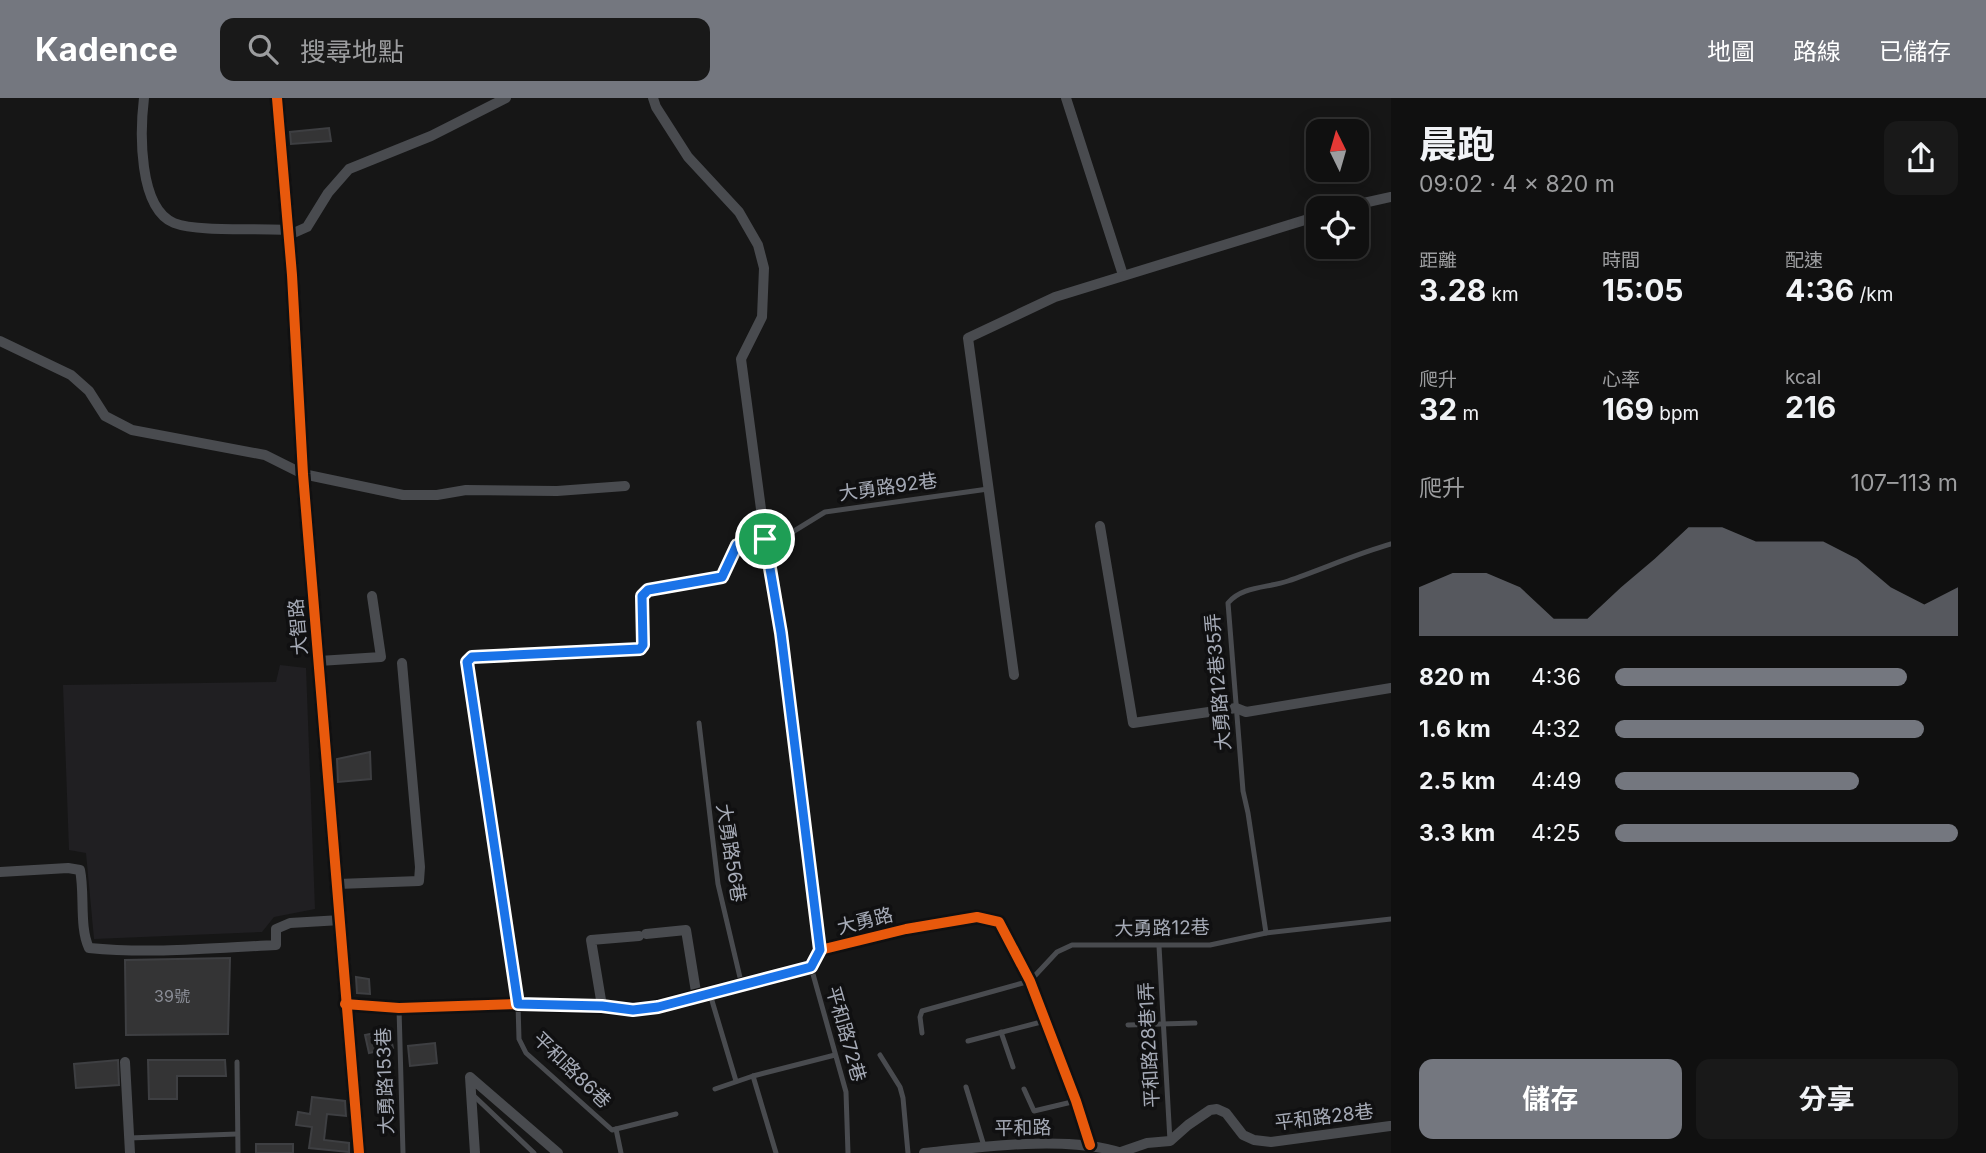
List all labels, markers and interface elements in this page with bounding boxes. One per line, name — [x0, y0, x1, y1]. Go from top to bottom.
search box — [220, 18, 710, 81]
text: Kadence — [35, 29, 178, 69]
icon: search — [244, 30, 282, 68]
text: 搜尋地點 — [300, 36, 404, 67]
text: 地圖 — [1707, 37, 1755, 66]
text: 路線 — [1793, 37, 1841, 66]
text: 已儲存 — [1879, 37, 1951, 66]
north arrow — [1306, 119, 1368, 182]
map controls — [1306, 119, 1369, 259]
text: 晨跑 — [1419, 121, 1495, 167]
button: share — [1884, 121, 1958, 195]
text: 09:02 · 4 × 820 m — [1419, 170, 1615, 198]
button: locate — [1306, 196, 1369, 259]
text: 距離 — [1419, 249, 1457, 272]
text: 時間 — [1602, 249, 1640, 272]
text: 配速 — [1785, 249, 1823, 272]
text: 3.28 — [1419, 272, 1486, 308]
text: 15:05 — [1602, 272, 1684, 308]
text: 4:36 — [1785, 272, 1854, 308]
text: km — [1486, 283, 1519, 306]
text: /km — [1854, 283, 1893, 306]
text: kcal — [1785, 366, 1821, 389]
text: 爬升 — [1419, 368, 1457, 391]
text: 心率 — [1602, 368, 1640, 391]
text: 216 — [1785, 389, 1836, 425]
text: 32 — [1419, 391, 1457, 427]
text: 169 — [1602, 391, 1654, 427]
text: m — [1457, 402, 1479, 425]
text: bpm — [1654, 402, 1699, 425]
street label: 大勇路92巷 — [837, 469, 939, 505]
text: 107–113 m — [1851, 469, 1958, 497]
text: 爬升 — [1419, 474, 1465, 502]
pin — [735, 509, 795, 569]
icon: arrive — [746, 520, 784, 558]
street label: 大智路 — [284, 598, 312, 656]
street label: 大勇路12巷35弄 — [1201, 612, 1235, 752]
text: 820 m — [1419, 663, 1490, 691]
text: 4:36 — [1531, 663, 1581, 691]
text: 1.6 km — [1419, 715, 1491, 743]
text: 4:32 — [1531, 715, 1581, 743]
text: 2.5 km — [1419, 767, 1496, 795]
text: 4:49 — [1531, 767, 1582, 795]
street label: 大勇路56巷 — [712, 802, 750, 904]
text: 3.3 km — [1419, 819, 1495, 847]
text: 4:25 — [1531, 819, 1581, 847]
street label: 大勇路 — [835, 903, 895, 939]
street label: 大勇路12巷 — [1114, 916, 1210, 940]
street label: 平和路28巷1弄 — [1134, 981, 1164, 1109]
street label: 平和路72巷 — [821, 984, 871, 1084]
house number: 39號 — [154, 986, 190, 1006]
street label: 大勇路153巷 — [372, 1027, 398, 1135]
street label: 平和路86巷 — [528, 1027, 616, 1113]
button: 儲存 — [1419, 1059, 1682, 1139]
button: 分享 — [1696, 1059, 1958, 1139]
street label: 平和路28巷 — [1273, 1100, 1375, 1134]
street label: 平和路 — [994, 1116, 1052, 1140]

